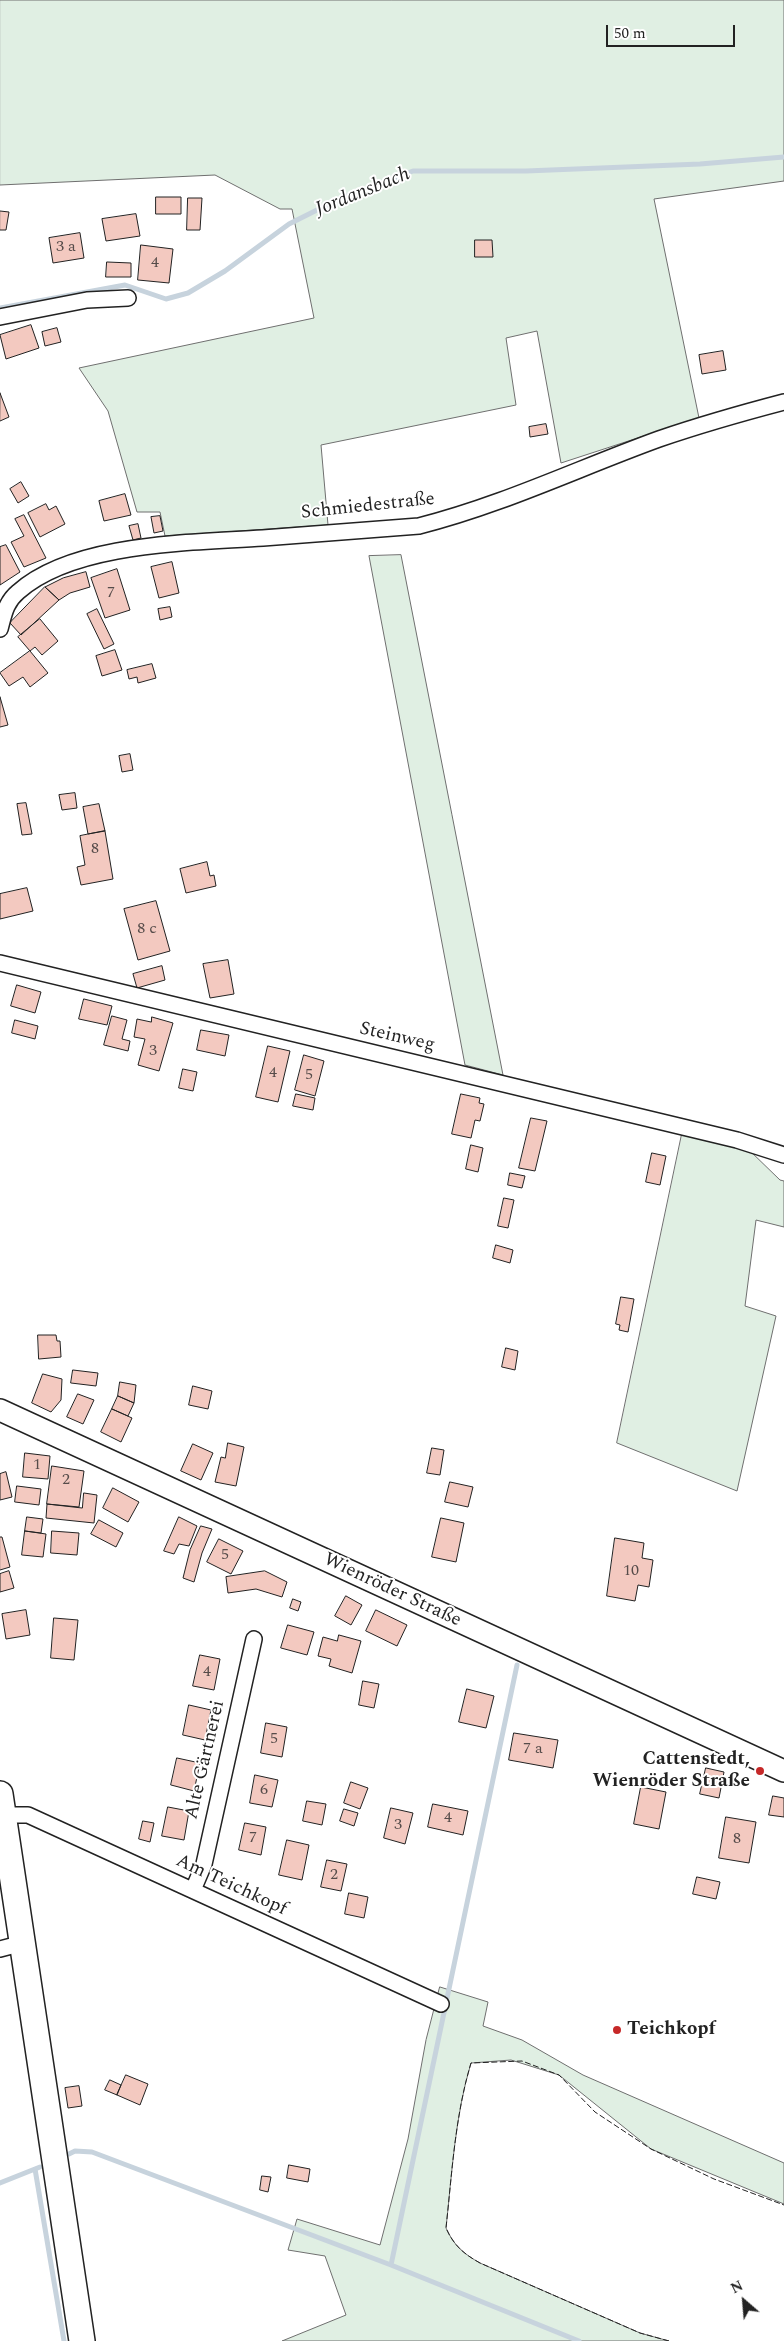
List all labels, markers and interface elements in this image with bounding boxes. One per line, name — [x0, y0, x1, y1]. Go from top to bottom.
scale bar — [609, 15, 738, 47]
text: 50 m — [614, 22, 646, 45]
water label: Jordansbach — [312, 163, 414, 223]
house number: 3 a — [56, 238, 76, 258]
house number: 4 — [151, 254, 159, 274]
street label: Schmiedestraße — [300, 489, 436, 525]
house number: 7 — [107, 584, 115, 604]
house number: 8 — [91, 840, 99, 860]
house number: 8 c — [137, 920, 157, 940]
street label: Steinweg — [357, 1018, 437, 1058]
house number: 3 — [149, 1042, 157, 1062]
house number: 4 — [269, 1064, 277, 1084]
house number: 5 — [305, 1066, 313, 1086]
house number: 1 — [33, 1456, 41, 1476]
house number: 2 — [62, 1471, 70, 1491]
house number: 5 — [221, 1546, 229, 1566]
street label: Wienröder Straße — [319, 1549, 465, 1633]
house number: 10 — [623, 1562, 639, 1582]
house number: 4 — [203, 1663, 211, 1683]
street label: Alte Gärtnerei — [181, 1698, 231, 1822]
house number: 5 — [270, 1730, 278, 1750]
house number: 7 a — [523, 1740, 543, 1760]
place label: Cattenstedt, Wienröder Straße — [592, 1749, 750, 1793]
marker: Cattenstedt, Wienröder Straße — [754, 1765, 766, 1777]
house number: 6 — [260, 1781, 268, 1801]
house number: 4 — [444, 1809, 452, 1829]
house number: 3 — [394, 1816, 402, 1836]
house number: 7 — [249, 1829, 257, 1849]
house number: 8 — [733, 1830, 741, 1850]
street label: Am Teichkopf — [172, 1850, 290, 1922]
house number: 2 — [330, 1866, 338, 1886]
place label: Teichkopf — [627, 2019, 715, 2041]
marker: Teichkopf — [611, 2024, 623, 2036]
text: N — [727, 2275, 747, 2299]
north arrow — [719, 2276, 769, 2326]

